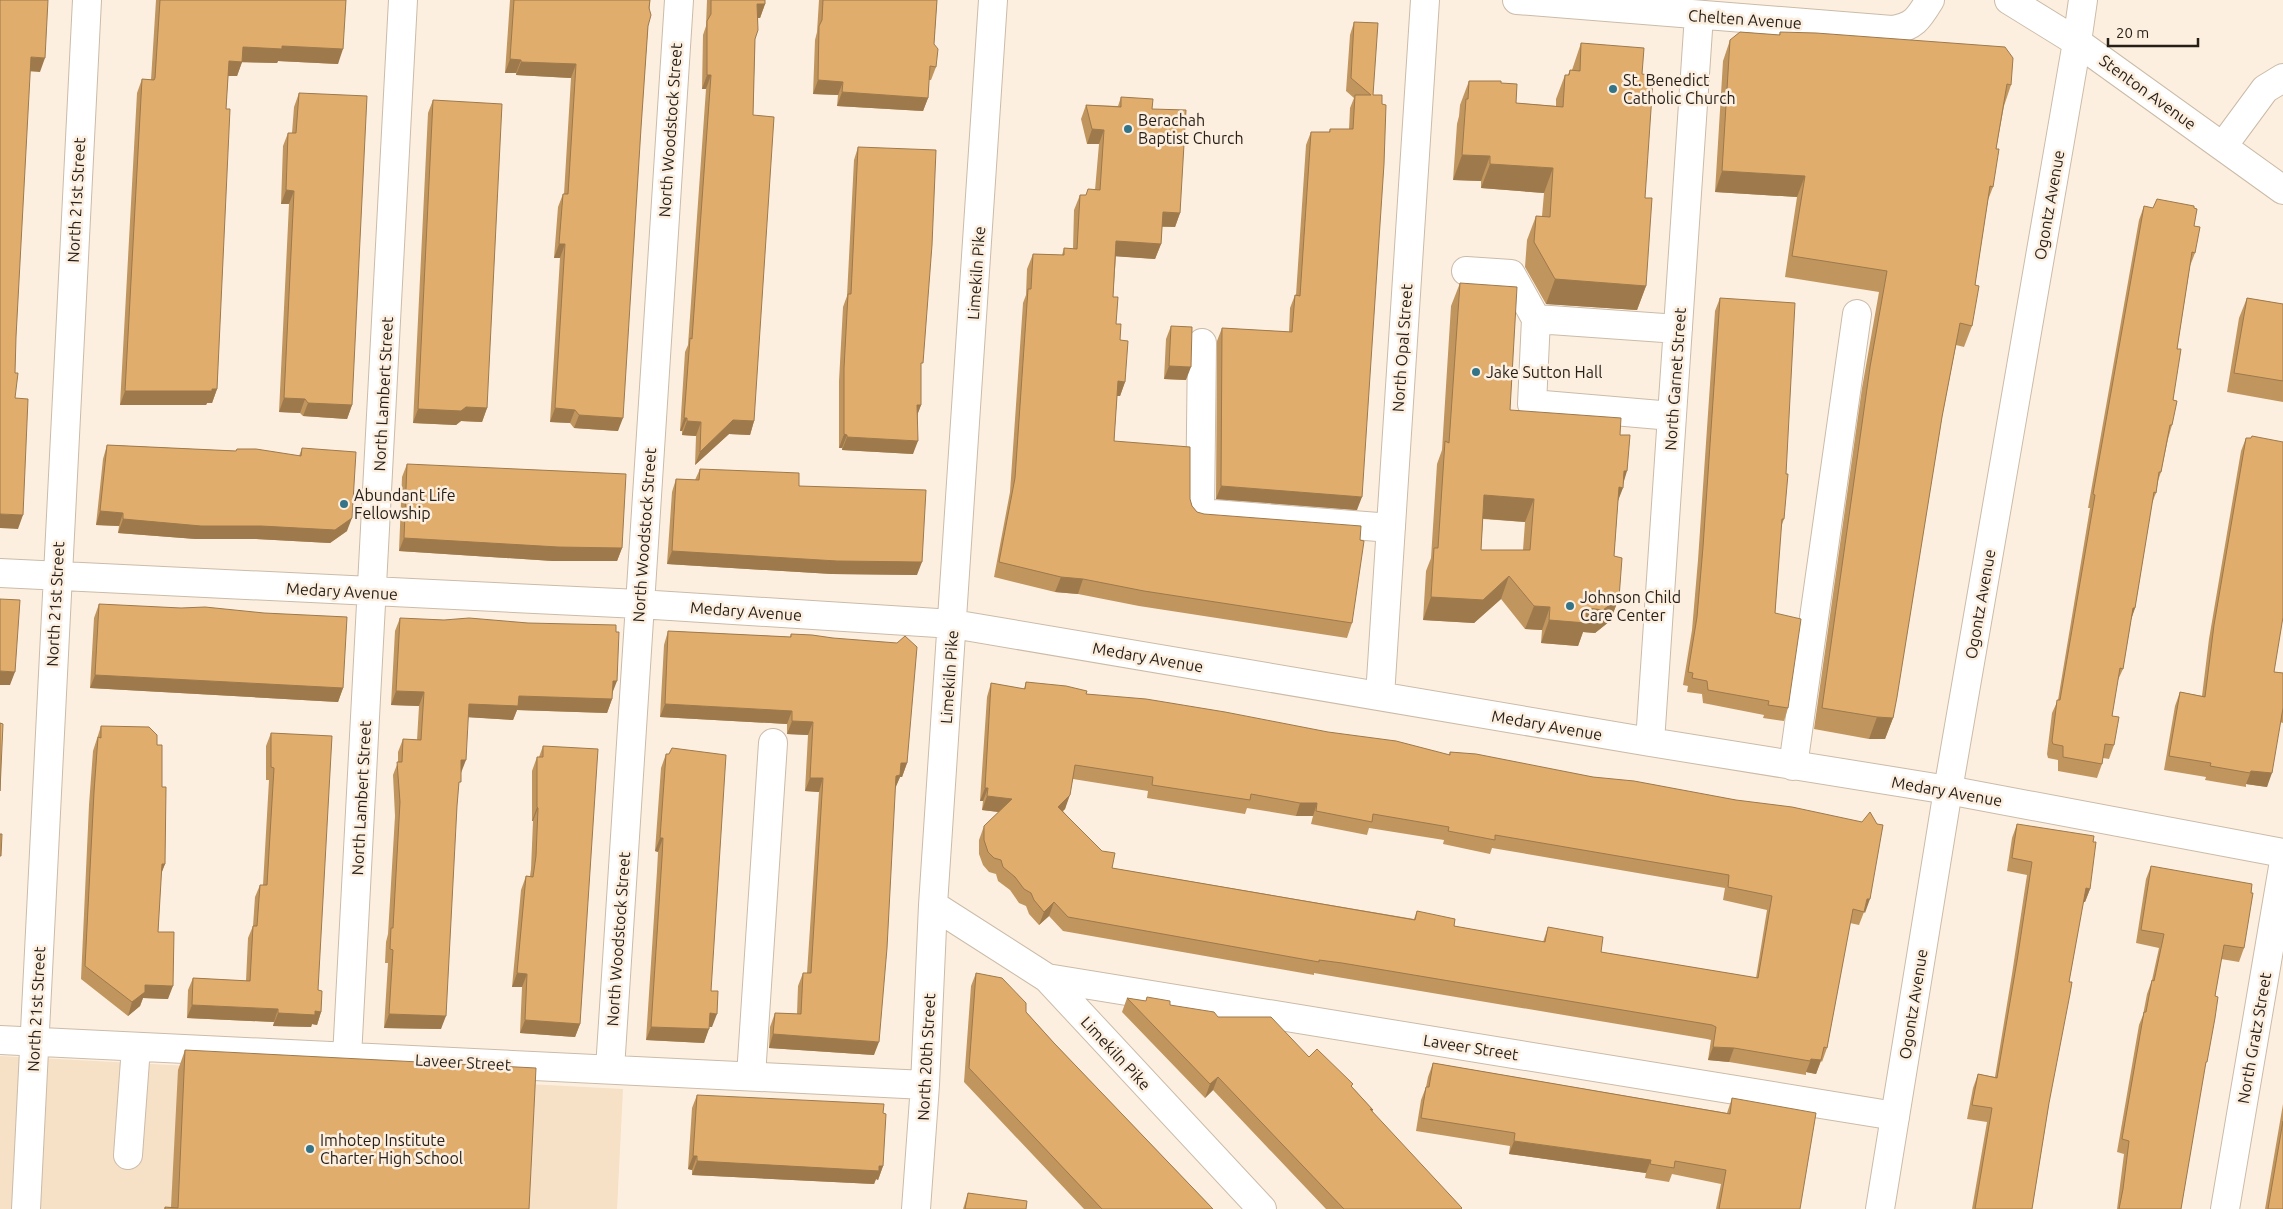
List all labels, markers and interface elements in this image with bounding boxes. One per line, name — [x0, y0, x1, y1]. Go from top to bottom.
street label: Chelten Avenue — [1688, 6, 1802, 32]
scale bar — [2108, 15, 2198, 47]
text: 20 m — [2116, 24, 2149, 41]
street label: North Woodstock Street — [655, 41, 685, 218]
street label: Stenton Avenue — [2096, 51, 2200, 133]
place label: St. Benedict Catholic Church — [1623, 71, 1736, 107]
marker: St. Benedict Catholic Church — [1607, 83, 1619, 95]
place label: Berachah Baptist Church — [1138, 111, 1244, 147]
marker: Berachah Baptist Church — [1122, 123, 1134, 135]
street label: North 21st Street — [64, 136, 88, 263]
street label: Ogontz Avenue — [2030, 149, 2068, 261]
street label: Limekiln Pike — [964, 226, 988, 320]
street label: North Opal Street — [1389, 283, 1416, 413]
street label: North Garnet Street — [1661, 306, 1689, 451]
street label: North Lambert Street — [370, 315, 396, 472]
place label: Jake Sutton Hall — [1486, 363, 1602, 381]
marker: Jake Sutton Hall — [1470, 366, 1482, 378]
street label: North Woodstock Street — [629, 446, 659, 623]
place label: Abundant Life Fellowship — [354, 486, 456, 522]
marker: Abundant Life Fellowship — [338, 498, 350, 510]
street label: North 21st Street — [43, 540, 67, 667]
street label: Ogontz Avenue — [1961, 548, 1999, 660]
street label: Medary Avenue — [286, 579, 398, 603]
place label: Johnson Child Care Center — [1580, 588, 1681, 624]
street label: Medary Avenue — [689, 598, 803, 624]
marker: Johnson Child Care Center — [1564, 600, 1576, 612]
street label: Limekiln Pike — [937, 630, 961, 724]
street label: Medary Avenue — [1091, 638, 1205, 676]
street label: Medary Avenue — [1490, 706, 1604, 744]
street label: North Lambert Street — [348, 719, 374, 876]
street label: Medary Avenue — [1890, 772, 2004, 810]
street label: North Woodstock Street — [603, 850, 633, 1027]
street label: North 21st Street — [24, 945, 48, 1072]
street label: Ogontz Avenue — [1895, 948, 1931, 1060]
street label: North Gratz Street — [2234, 970, 2275, 1105]
street label: North 20th Street — [914, 992, 938, 1121]
street label: Limekiln Pike — [1077, 1013, 1155, 1093]
street label: Laveer Street — [1422, 1031, 1521, 1064]
street label: Laveer Street — [414, 1050, 512, 1074]
place label: Imhotep Institute Charter High School — [320, 1131, 463, 1167]
marker: Imhotep Institute Charter High School — [304, 1143, 316, 1155]

